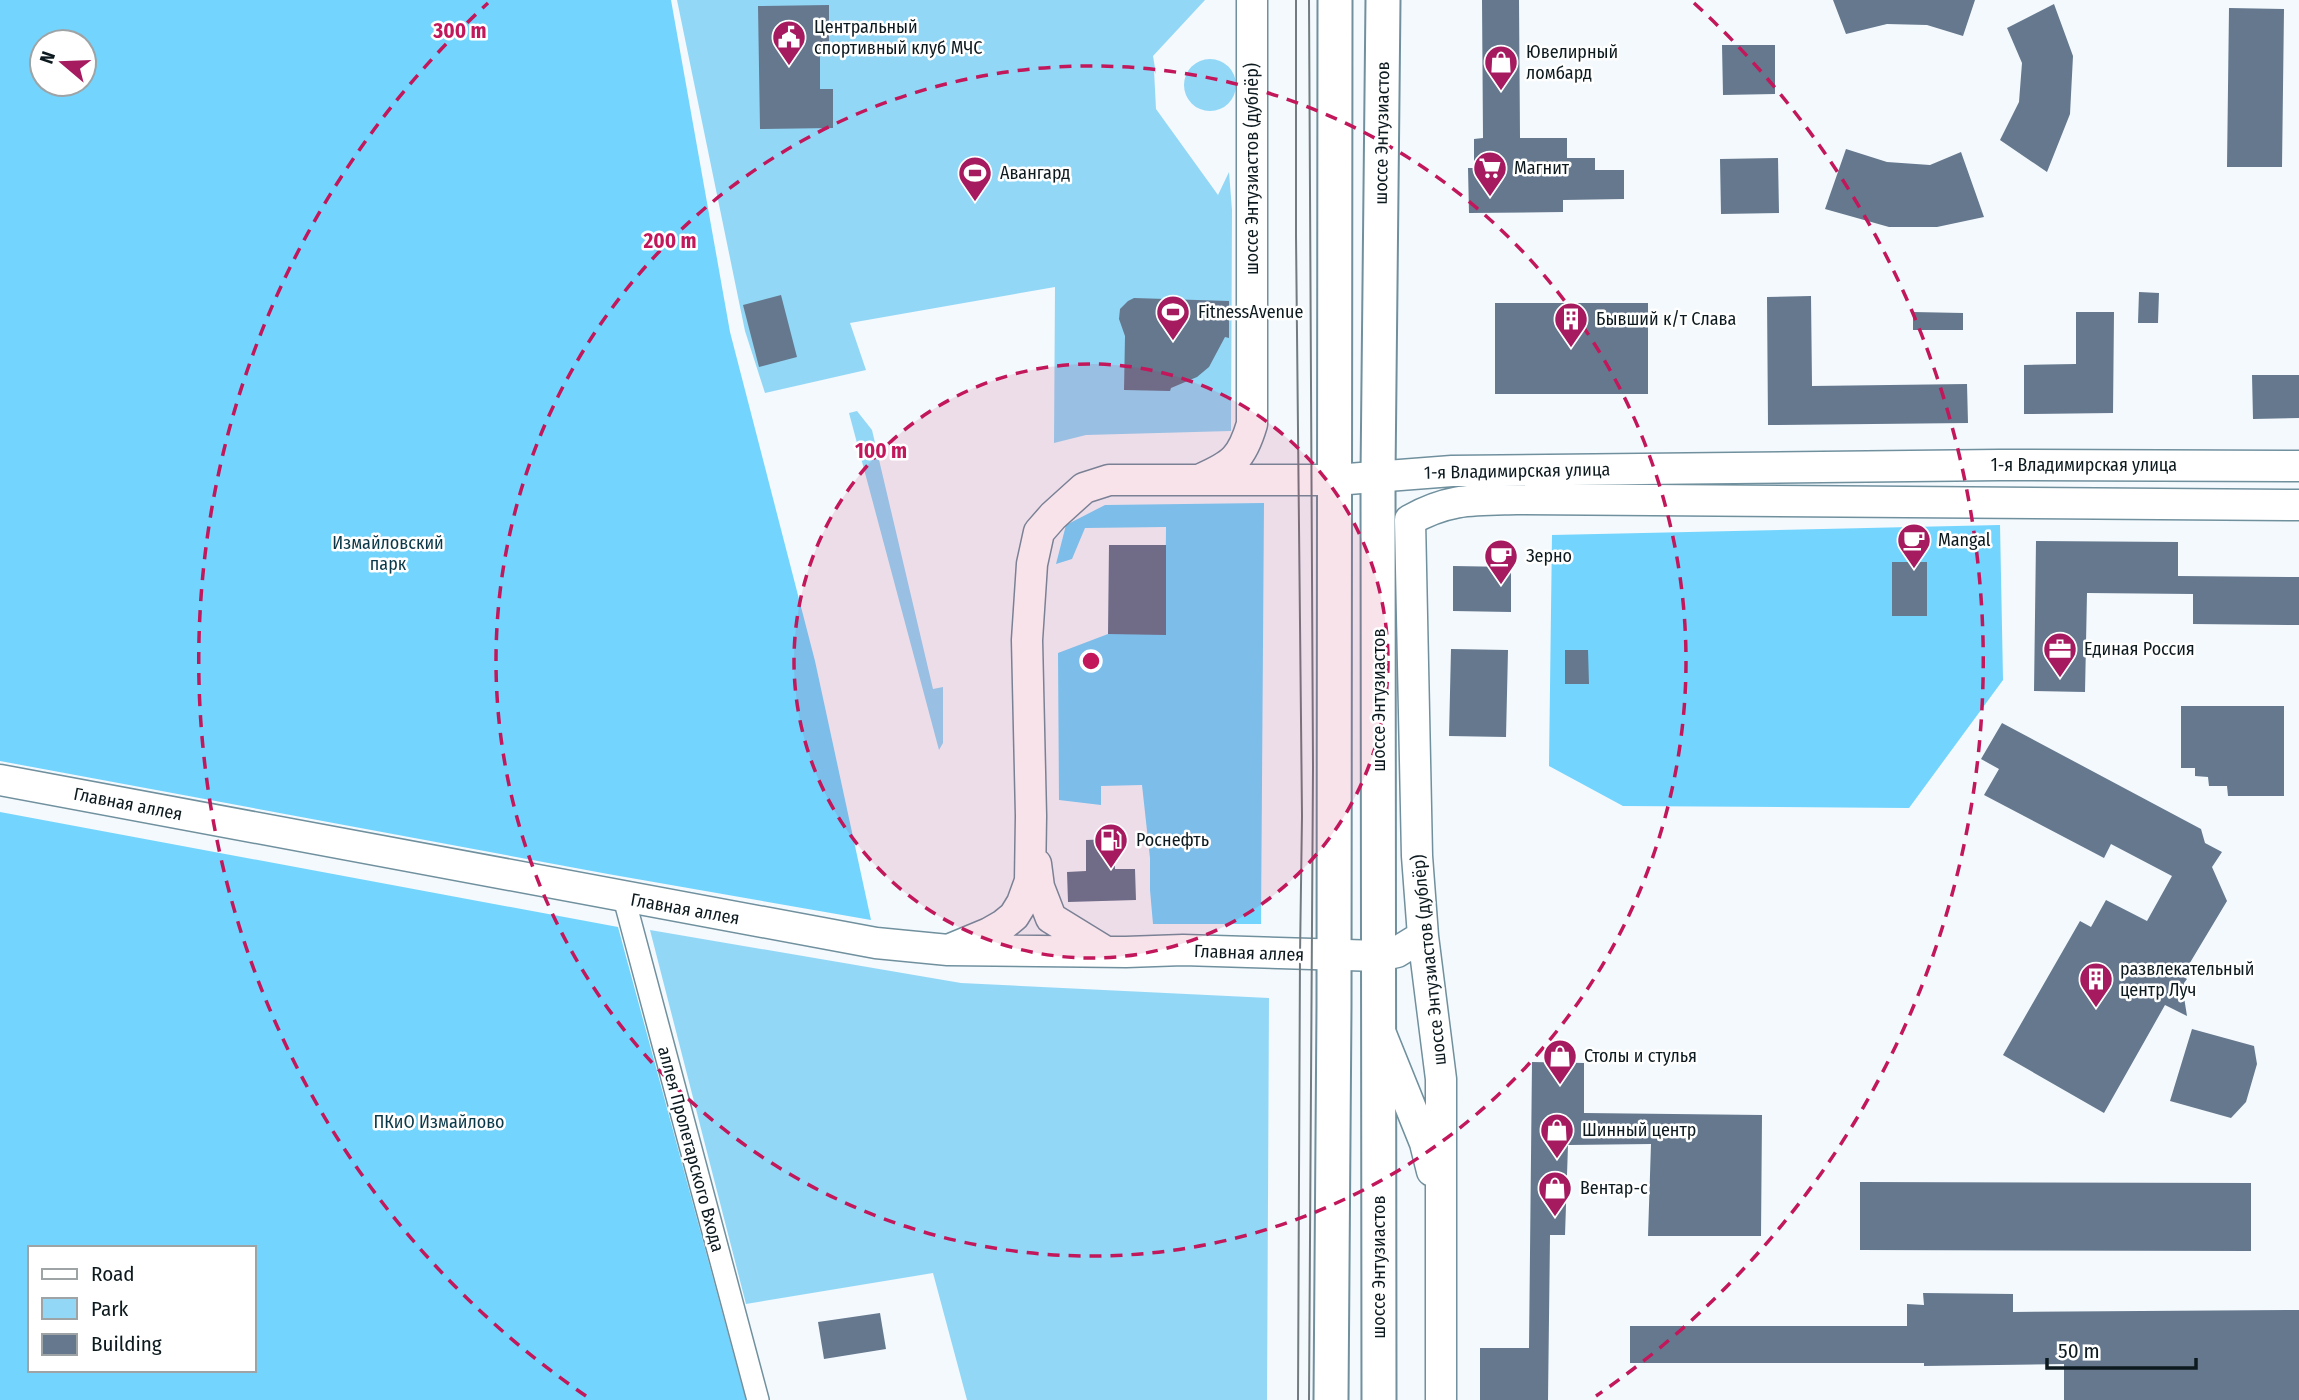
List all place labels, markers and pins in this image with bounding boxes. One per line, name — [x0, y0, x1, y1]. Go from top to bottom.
place label: Центральный спортивный клуб МЧС — [814, 16, 982, 59]
public building icon: Центральный спортивный клуб МЧС — [770, 18, 808, 67]
place label: Ювелирный ломбард — [1526, 41, 1618, 84]
shop icon: Ювелирный ломбард — [1482, 43, 1520, 92]
supermarket icon: Магнит — [1471, 149, 1509, 198]
sports icon: Авангард — [956, 154, 994, 203]
place label: Магнит — [1514, 157, 1570, 179]
place label: Авангард — [1000, 162, 1070, 184]
sports icon: FitnessAvenue — [1154, 293, 1192, 342]
building icon: Бывший к/т Слава — [1552, 300, 1590, 349]
place label: FitnessAvenue — [1198, 301, 1303, 323]
place label: Бывший к/т Слава — [1596, 308, 1736, 330]
cafe icon: Mangal — [1895, 521, 1933, 570]
place label: Mangal — [1938, 529, 1991, 551]
cafe icon: Зерно — [1482, 537, 1520, 586]
place label: Зерно — [1526, 545, 1572, 567]
office icon: Единая Россия — [2041, 630, 2079, 679]
place label: Единая Россия — [2084, 638, 2195, 660]
centre of rings — [1079, 649, 1103, 673]
fuel station icon: Роснефть — [1092, 821, 1130, 870]
place label: Роснефть — [1136, 829, 1209, 851]
place label: развлекательный центр Луч — [2120, 958, 2254, 1001]
building icon: развлекательный центр Луч — [2077, 960, 2115, 1009]
shop icon: Столы и стулья — [1541, 1037, 1579, 1086]
place label: Столы и стулья — [1584, 1045, 1697, 1067]
shop icon: Шинный центр — [1538, 1111, 1576, 1160]
place label: Шинный центр — [1582, 1119, 1696, 1141]
shop icon: Вентар-с — [1536, 1169, 1574, 1218]
place label: Вентар-с — [1580, 1177, 1648, 1199]

